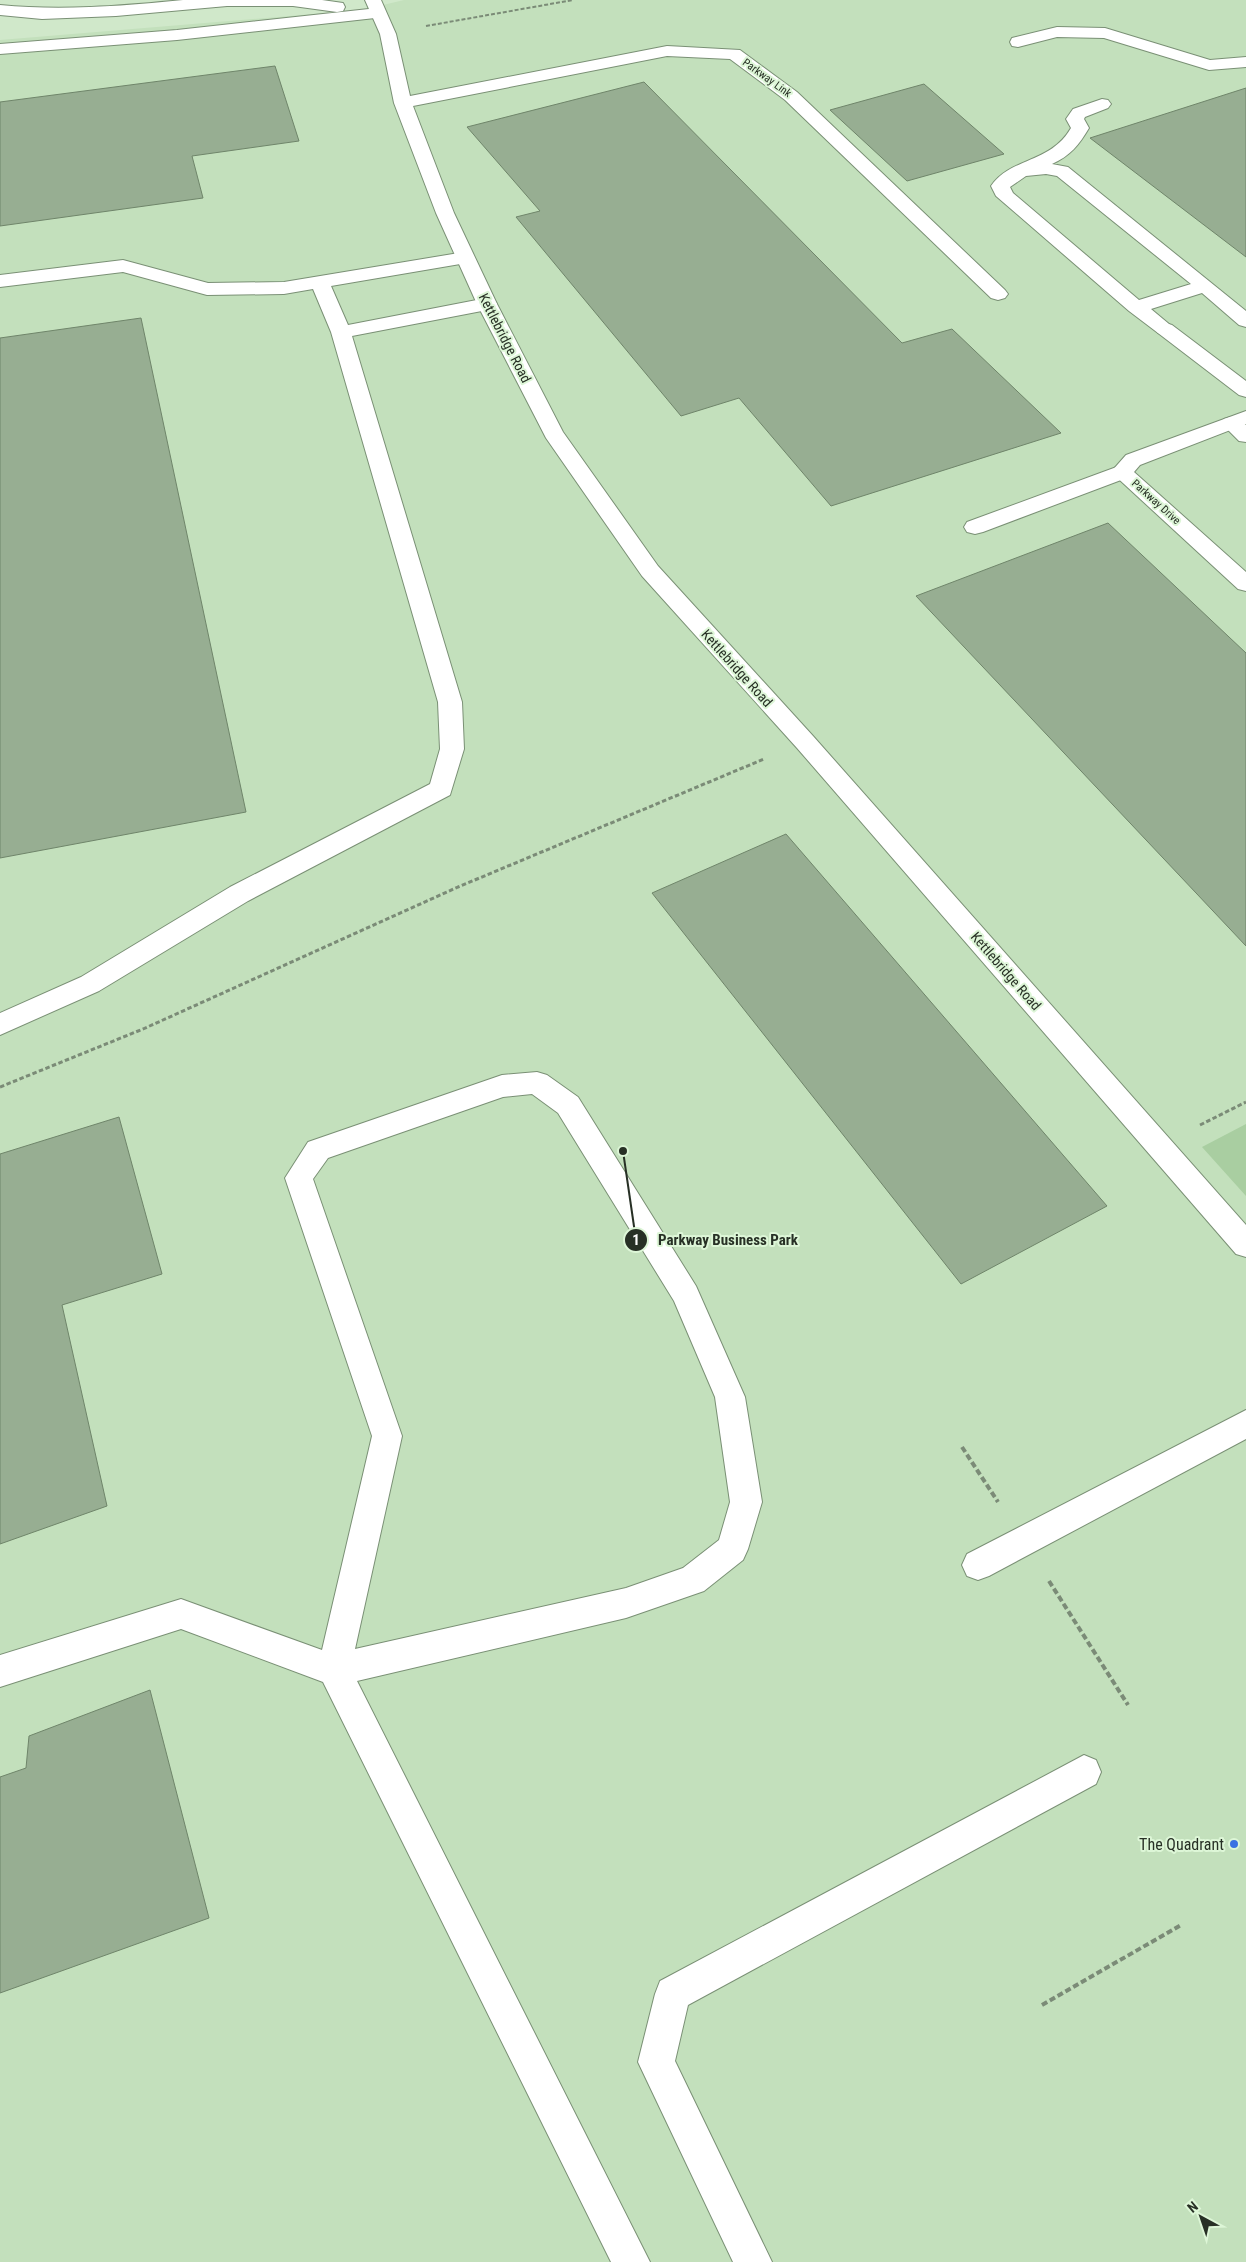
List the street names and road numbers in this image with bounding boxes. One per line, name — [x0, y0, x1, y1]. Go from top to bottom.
street label: Parkway Link — [740, 56, 794, 100]
street label: Kettlebridge Road — [476, 291, 534, 385]
street label: Parkway Drive — [1129, 477, 1183, 527]
street label: Kettlebridge Road — [698, 626, 776, 710]
street label: Kettlebridge Road — [968, 929, 1044, 1013]

